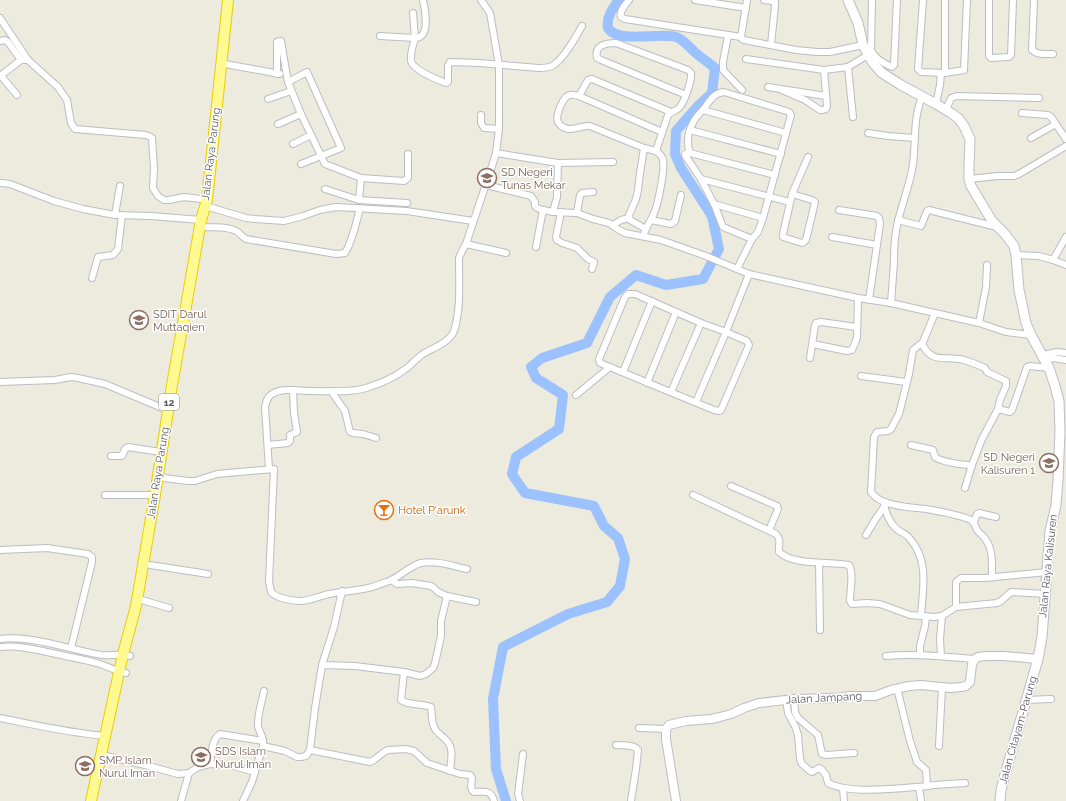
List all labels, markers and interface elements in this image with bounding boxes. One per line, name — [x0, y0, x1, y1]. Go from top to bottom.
street label: Jalan Raya Parung — [199, 107, 223, 201]
place label: SD Negeri Tunas Mekar — [501, 166, 566, 192]
school or university icon: SD Negeri Tunas Mekar — [476, 167, 498, 189]
place label: SDIT Darul Muttaqien — [153, 308, 207, 334]
school or university icon: SDIT Darul Muttaqien — [128, 309, 150, 331]
road number: 12 — [159, 394, 179, 410]
street label: Jalan Raya Parung — [144, 426, 172, 520]
place label: SD Negeri Kalisuren 1 — [981, 451, 1035, 477]
school or university icon: SD Negeri Kalisuren 1 — [1038, 452, 1060, 474]
bar icon: Hotel P'arunk — [373, 499, 395, 521]
place label: Hotel P'arunk — [398, 504, 466, 517]
street label: Jalan Raya Kalisuren — [1036, 514, 1060, 618]
street label: Jalan Citayam-Parung — [996, 674, 1040, 786]
street label: Jalan Jampang — [786, 690, 862, 706]
place label: SDS Islam Nurul Iman — [215, 745, 271, 771]
school or university icon: SDS Islam Nurul Iman — [190, 746, 212, 768]
place label: SMP Islam Nurul Iman — [99, 754, 155, 780]
school or university icon: SMP Islam Nurul Iman — [74, 755, 96, 777]

